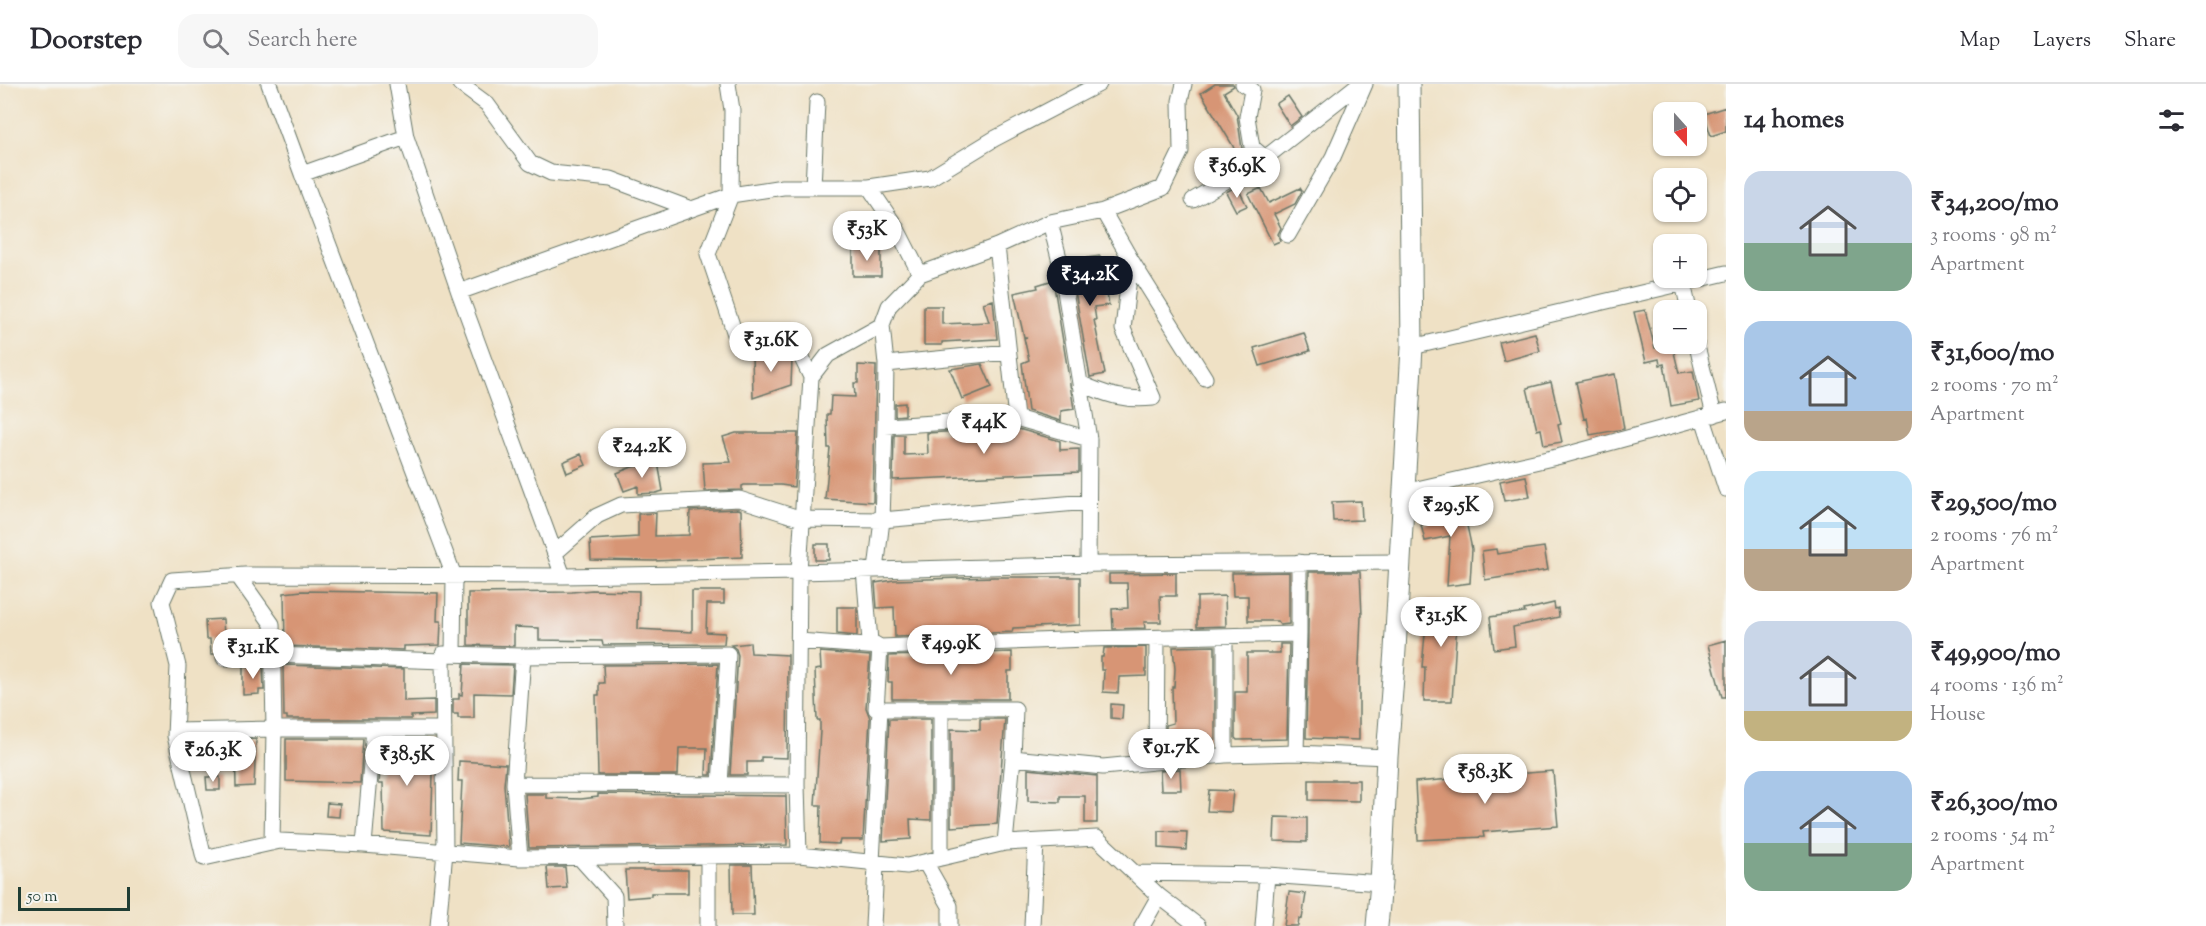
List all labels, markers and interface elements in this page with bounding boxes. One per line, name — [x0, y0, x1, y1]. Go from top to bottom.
search box — [178, 14, 598, 68]
text: Doorstep — [30, 21, 142, 61]
icon: search — [199, 25, 232, 58]
text: Search here — [247, 25, 358, 57]
text: Map — [1960, 26, 2000, 56]
text: Layers — [2033, 26, 2091, 56]
text: Share — [2124, 26, 2176, 56]
north arrow — [1653, 102, 1707, 156]
map controls — [1653, 102, 1707, 354]
text: 14 homes — [1744, 102, 1844, 139]
icon: filters — [2155, 104, 2188, 137]
pin: ₹36.9K — [1188, 148, 1286, 199]
text: ₹36.9K — [1208, 153, 1266, 182]
button: locate — [1653, 168, 1707, 222]
text: ₹34,200/mo — [1930, 185, 2059, 222]
icon: home — [1792, 195, 1864, 267]
pin: ₹53K — [831, 211, 903, 262]
text: ₹53K — [847, 216, 887, 245]
text: 3 rooms · 98 m² — [1930, 222, 2057, 251]
button: + — [1653, 234, 1707, 288]
text: Apartment — [1930, 251, 2025, 280]
pin: ₹34.2K — [1041, 256, 1139, 307]
text: ₹34.2K — [1061, 261, 1119, 290]
button: − — [1653, 300, 1707, 354]
pin: ₹31.6K — [722, 322, 820, 373]
text: ₹31.6K — [743, 327, 799, 356]
text: ₹31,600/mo — [1930, 335, 2055, 372]
icon: home — [1792, 345, 1864, 417]
text: 2 rooms · 70 m² — [1930, 372, 2059, 401]
text: Apartment — [1930, 401, 2025, 430]
pin: ₹44K — [948, 404, 1020, 455]
text: ₹44K — [961, 409, 1007, 438]
pin: ₹24.2K — [593, 428, 691, 479]
text: ₹24.2K — [612, 433, 672, 462]
text: ₹29,500/mo — [1930, 485, 2057, 522]
pin: ₹29.5K — [1402, 487, 1500, 538]
text: ₹29.5K — [1423, 492, 1479, 521]
icon: home — [1792, 495, 1864, 567]
text: 2 rooms · 76 m² — [1930, 522, 2058, 551]
text: Apartment — [1930, 551, 2025, 580]
pin: ₹31.5K — [1392, 597, 1490, 648]
text: ₹31.5K — [1415, 602, 1467, 631]
pin: ₹49.9K — [902, 625, 1000, 676]
pin: ₹31.1K — [204, 629, 302, 680]
text: ₹49.9K — [921, 630, 981, 659]
text: ₹31.1K — [227, 634, 279, 663]
text: ₹49,900/mo — [1930, 635, 2060, 672]
icon: home — [1792, 645, 1864, 717]
text: 4 rooms · 136 m² — [1930, 672, 2064, 701]
text: House — [1930, 701, 1985, 730]
pin: ₹91.7K — [1122, 729, 1220, 780]
pin: ₹26.3K — [164, 732, 262, 783]
text: ₹91.7K — [1142, 734, 1200, 763]
pin: ₹38.5K — [358, 736, 456, 787]
text: ₹26.3K — [184, 737, 242, 766]
text: ₹38.5K — [379, 741, 435, 770]
pin: ₹58.3K — [1436, 754, 1534, 805]
text: ₹58.3K — [1457, 759, 1513, 788]
text: ₹26,300/mo — [1930, 785, 2058, 822]
icon: home — [1792, 795, 1864, 867]
text: 2 rooms · 54 m² — [1930, 822, 2055, 851]
text: Apartment — [1930, 851, 2025, 880]
scale bar — [18, 884, 130, 912]
text: 50 m — [27, 886, 58, 909]

